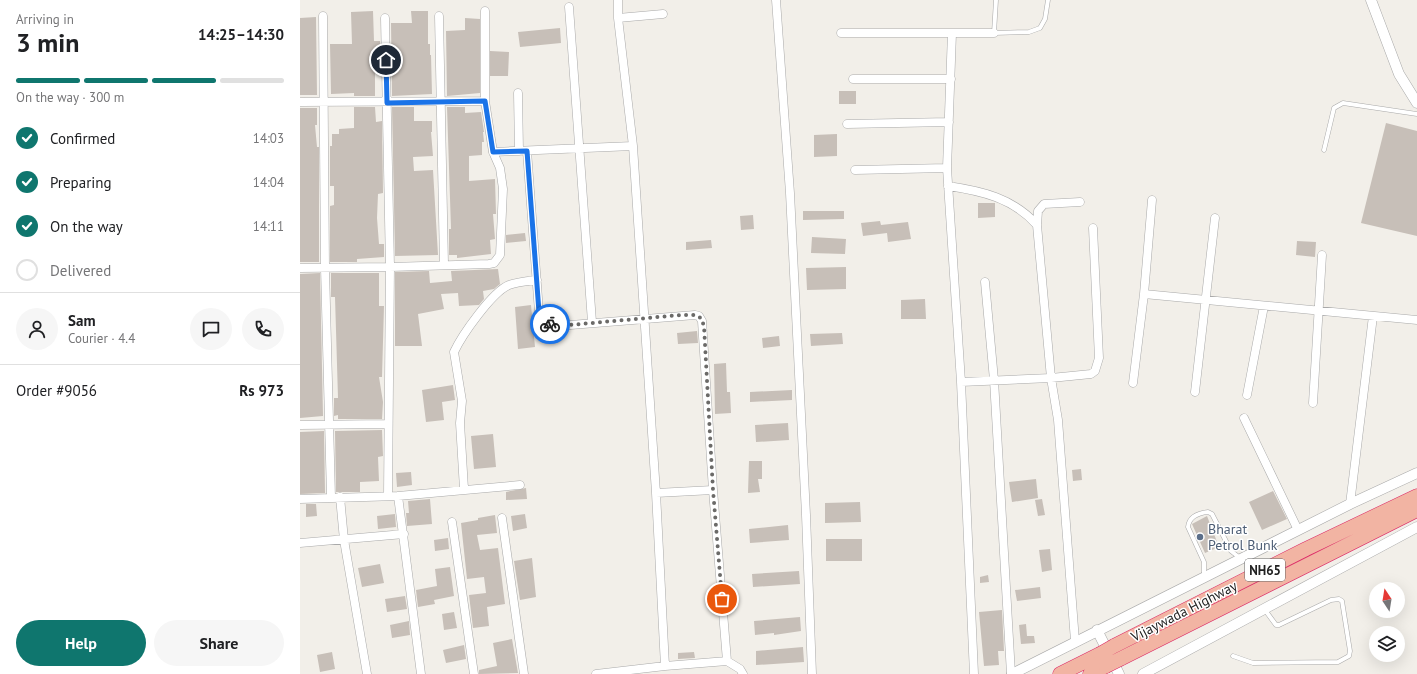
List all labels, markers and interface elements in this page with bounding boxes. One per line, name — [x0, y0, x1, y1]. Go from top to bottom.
text: Arriving in — [16, 11, 74, 28]
text: 14:25–14:30 — [198, 25, 284, 44]
text: 3 min — [16, 26, 79, 59]
pin — [369, 43, 403, 77]
icon: home — [375, 49, 397, 71]
text: On the way · 300 m — [16, 89, 124, 106]
icon: check — [16, 127, 38, 149]
text: Confirmed — [50, 129, 115, 148]
text: 14:03 — [253, 130, 284, 147]
icon: check — [16, 171, 38, 193]
text: Preparing — [50, 173, 112, 192]
text: 14:04 — [253, 174, 284, 191]
icon: check — [16, 215, 38, 237]
text: On the way — [50, 217, 123, 236]
text: 14:11 — [253, 218, 284, 235]
text: Delivered — [50, 261, 111, 280]
courier — [530, 304, 570, 344]
button: person — [16, 308, 58, 350]
button: chat — [190, 308, 232, 350]
button: phone — [242, 308, 284, 350]
text: Sam — [68, 311, 95, 330]
icon: bike — [539, 313, 561, 335]
text: Courier · 4.4 — [68, 330, 135, 347]
text: Order #9056 — [16, 381, 97, 400]
text: Rs 973 — [239, 381, 284, 400]
place label: Bharat Petrol Bunk — [1208, 520, 1278, 554]
marker: Bharat Petrol Bunk — [1195, 532, 1205, 542]
road number: NH65 — [1245, 559, 1285, 581]
street label: Vijaywada Highway — [1127, 576, 1240, 646]
pin — [705, 582, 739, 616]
north arrow — [1369, 582, 1405, 618]
map controls — [1369, 582, 1405, 662]
icon: bag — [711, 588, 733, 610]
button: Help — [16, 620, 146, 666]
button: Share — [154, 620, 284, 666]
button: layers — [1369, 626, 1405, 662]

